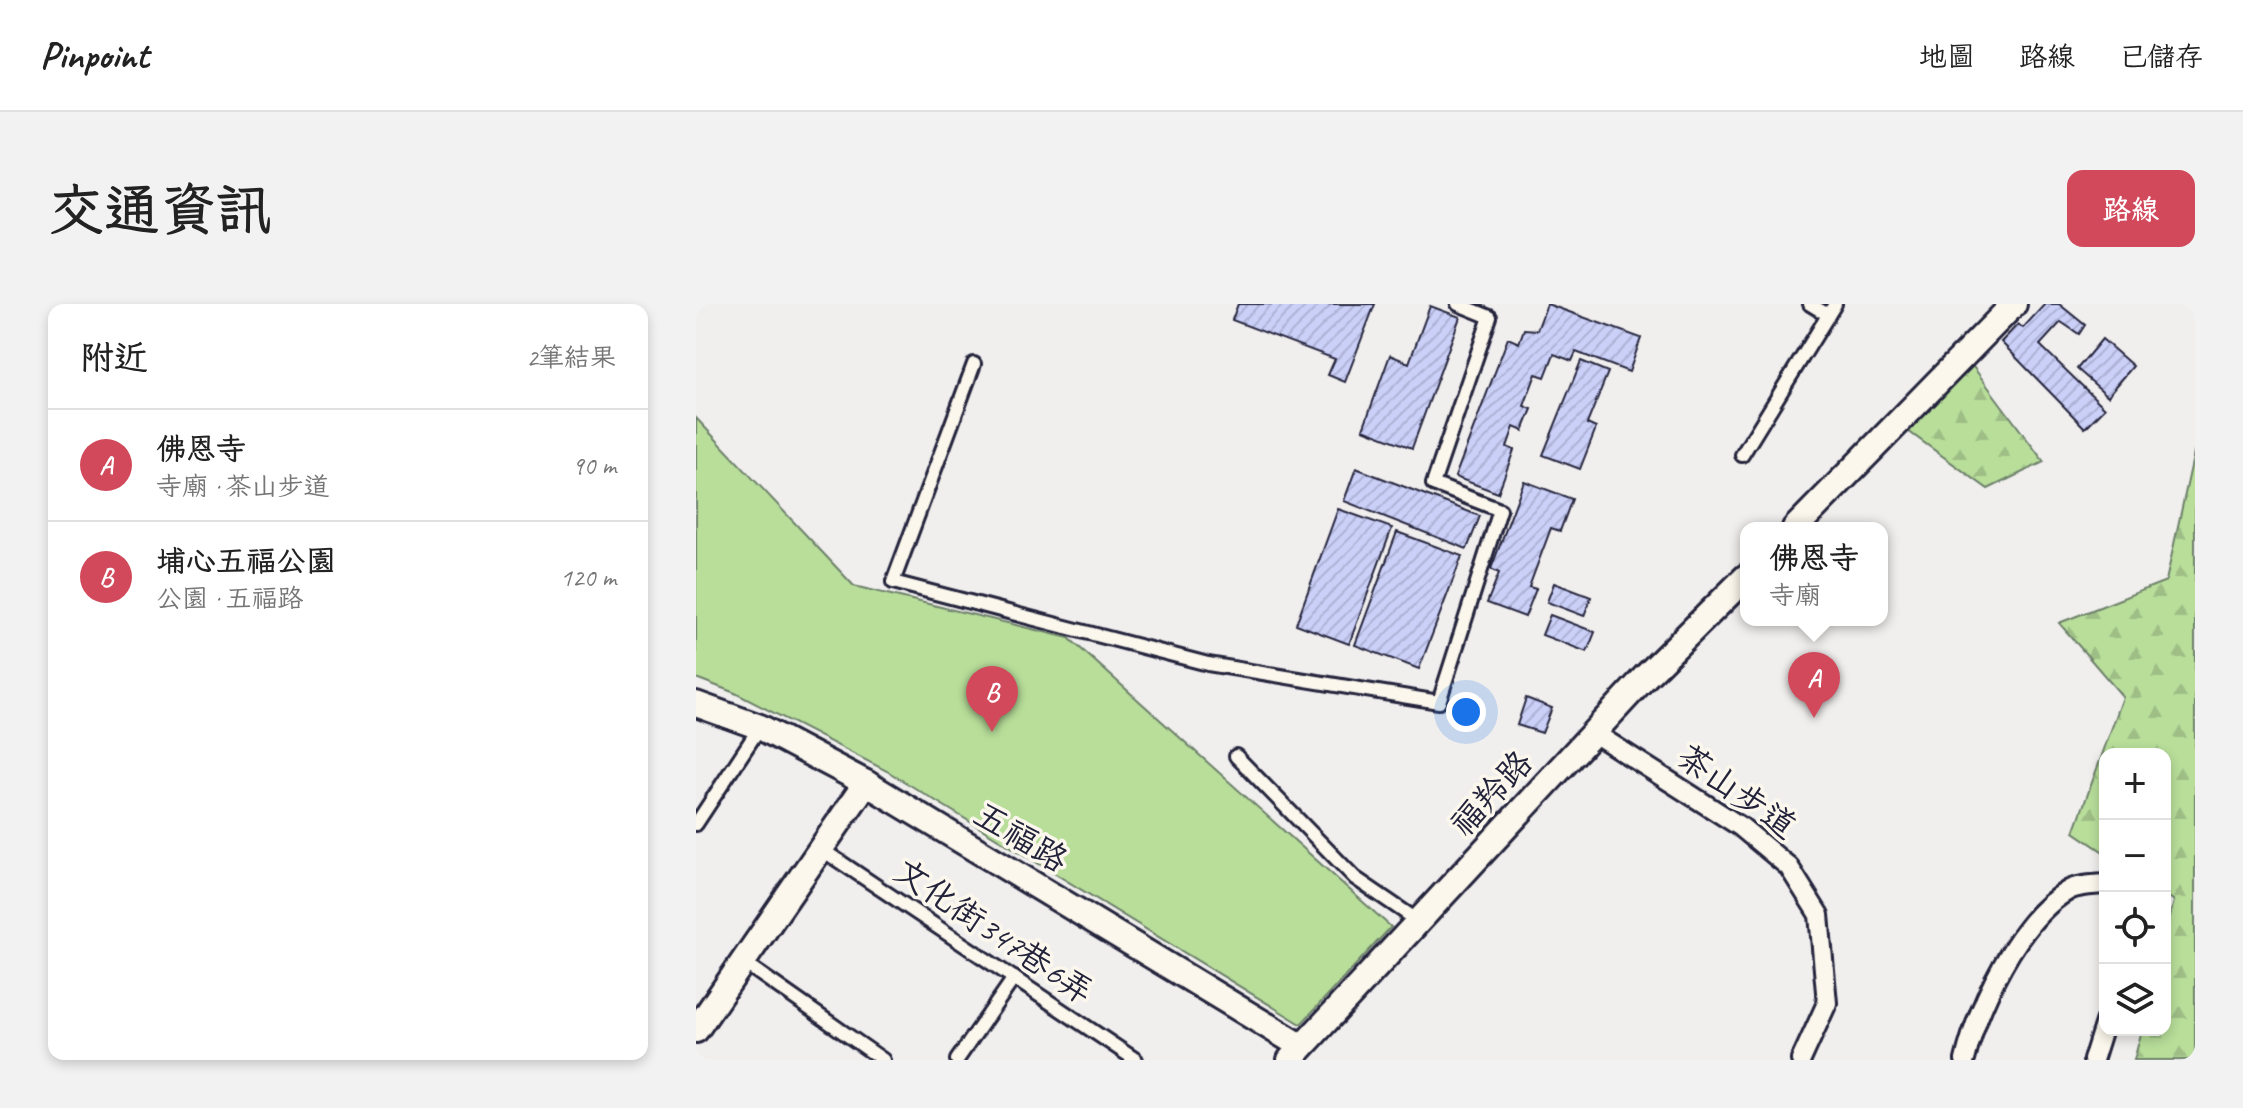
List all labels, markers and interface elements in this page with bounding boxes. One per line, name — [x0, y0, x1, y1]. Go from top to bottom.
text: Pinpoint — [40, 32, 149, 79]
text: 地圖 — [1919, 39, 1975, 74]
text: 路線 — [2019, 39, 2075, 74]
text: 已儲存 — [2119, 39, 2203, 74]
button: 路線 — [2067, 170, 2195, 247]
text: 交通資訊 — [48, 175, 272, 246]
text: 附近 — [80, 336, 148, 379]
text: 2筆結果 — [526, 341, 616, 374]
text: 佛恩寺 — [156, 430, 246, 468]
text: A — [99, 449, 113, 482]
text: 90 m — [572, 449, 616, 482]
text: 寺廟 · 茶山步道 — [156, 470, 329, 503]
popup — [1740, 522, 1888, 626]
text: 佛恩寺 — [1769, 539, 1859, 577]
text: 埔心五福公園 — [156, 542, 336, 580]
text: B — [99, 561, 113, 594]
text: 120 m — [560, 561, 616, 594]
text: 寺廟 — [1769, 579, 1821, 612]
text: 公園 · 五福路 — [156, 582, 303, 615]
pin: A — [1788, 652, 1840, 718]
pin: B — [966, 666, 1018, 732]
your location — [1446, 692, 1486, 732]
street label: 茶山步道 — [1669, 734, 1805, 848]
street label: 福羚路 — [1440, 741, 1542, 845]
map controls — [2099, 748, 2171, 1036]
button: + — [2099, 748, 2171, 820]
street label: 五福路 — [966, 792, 1076, 882]
button: − — [2099, 820, 2171, 892]
street label: 文化街347巷6弄 — [886, 849, 1102, 1013]
button: locate — [2099, 892, 2171, 964]
button: layers — [2099, 964, 2171, 1036]

